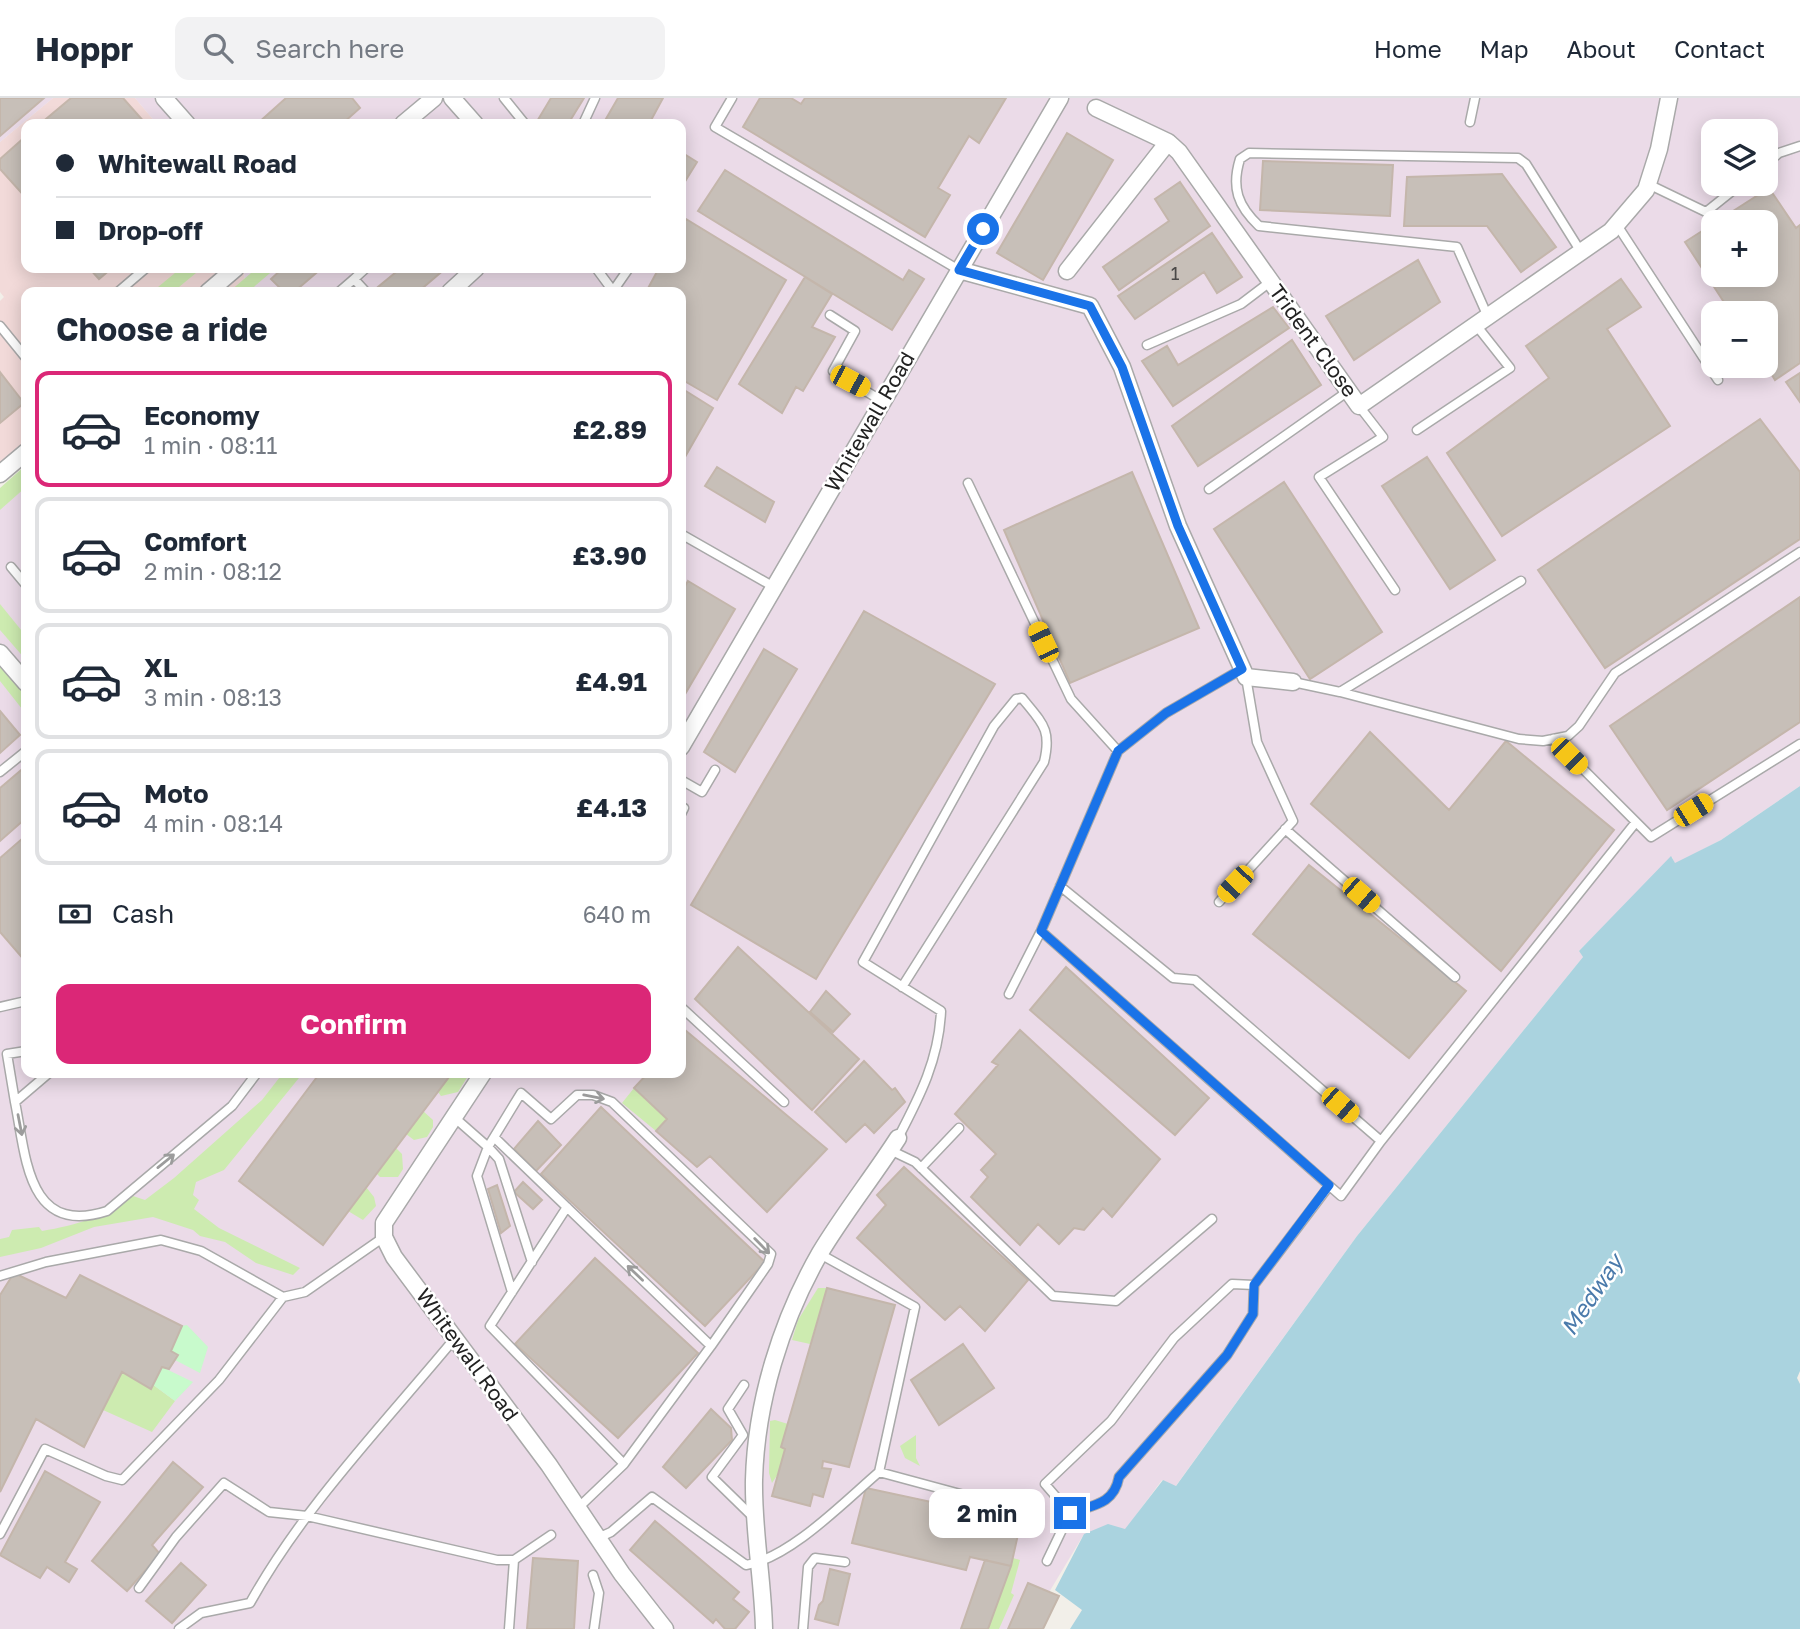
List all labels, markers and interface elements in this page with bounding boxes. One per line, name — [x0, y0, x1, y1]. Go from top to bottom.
search box — [175, 17, 665, 80]
text: Hoppr — [35, 29, 133, 68]
icon: search — [199, 29, 237, 67]
text: Search here — [255, 33, 404, 64]
text: Home — [1374, 34, 1442, 63]
text: Map — [1480, 34, 1529, 63]
text: About — [1567, 34, 1636, 63]
text: Contact — [1674, 34, 1765, 63]
map controls — [1701, 119, 1778, 378]
button: layers — [1701, 119, 1778, 196]
text: Whitewall Road — [98, 148, 297, 179]
button: + — [1701, 210, 1778, 287]
route start — [967, 213, 999, 245]
text: Drop-off — [98, 215, 203, 246]
house number: 1 — [1171, 262, 1180, 284]
street label: Trident Close — [1264, 279, 1363, 402]
button: − — [1701, 301, 1778, 378]
text: Choose a ride — [56, 310, 268, 348]
street label: Whitewall Road — [818, 347, 920, 496]
car — [827, 362, 874, 400]
icon: car — [60, 398, 123, 461]
text: Economy — [144, 400, 260, 431]
text: £2.89 — [573, 414, 647, 445]
text: 1 min · 08:11 — [144, 431, 277, 459]
icon: car — [60, 524, 123, 587]
text: Comfort — [144, 526, 247, 557]
text: £3.90 — [572, 540, 647, 571]
text: 2 min · 08:12 — [144, 557, 282, 585]
car — [1025, 619, 1062, 665]
icon: car — [60, 650, 123, 713]
text: XL — [144, 652, 178, 683]
text: £4.91 — [575, 666, 647, 697]
text: 3 min · 08:13 — [144, 683, 282, 711]
car — [1547, 734, 1592, 778]
icon: car — [60, 776, 123, 839]
text: Moto — [144, 778, 209, 809]
car — [1670, 790, 1717, 830]
text: £4.13 — [576, 792, 647, 823]
text: 4 min · 08:14 — [144, 809, 283, 837]
car — [1213, 861, 1258, 907]
car — [1339, 873, 1384, 917]
icon: cash — [56, 895, 94, 933]
text: Cash — [112, 898, 174, 929]
text: 640 m — [583, 900, 651, 928]
button: Confirm — [56, 984, 651, 1064]
car — [1318, 1083, 1363, 1127]
one-way arrow — [582, 1091, 605, 1105]
one-way arrow — [14, 1113, 27, 1136]
one-way arrow — [156, 1153, 174, 1168]
one-way arrow — [754, 1237, 771, 1254]
water label: Medway — [1554, 1246, 1630, 1340]
one-way arrow — [627, 1265, 644, 1282]
street label: Whitewall Road — [411, 1283, 525, 1426]
callout: 2 min — [930, 1488, 1046, 1538]
route end — [1054, 1497, 1086, 1529]
text: 2 min — [957, 1499, 1017, 1527]

